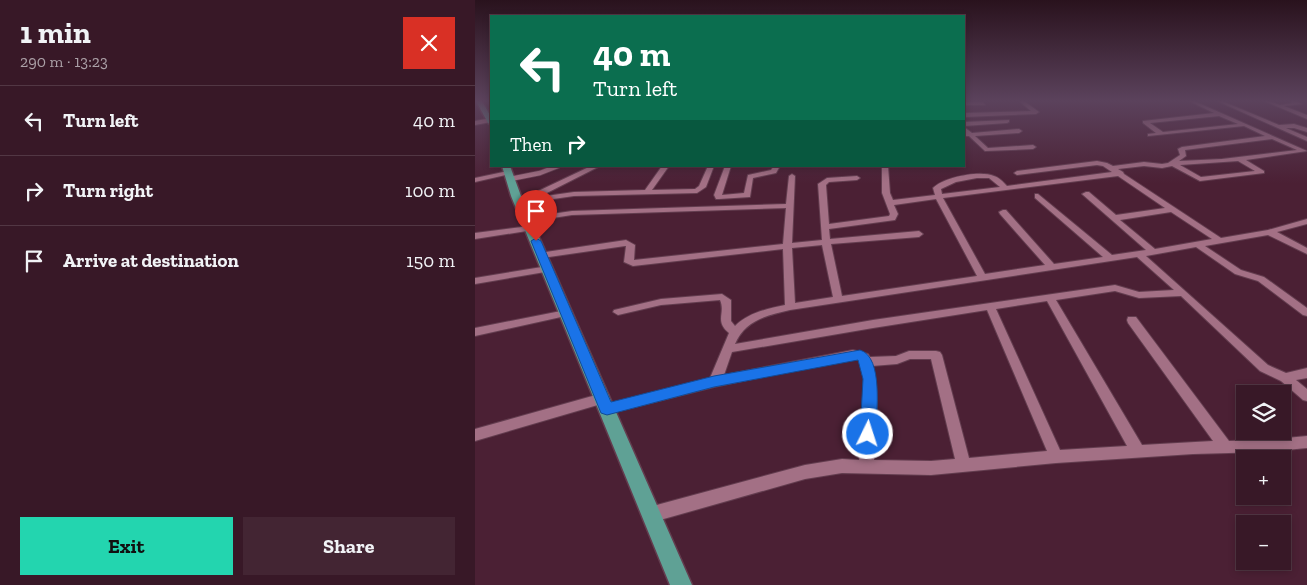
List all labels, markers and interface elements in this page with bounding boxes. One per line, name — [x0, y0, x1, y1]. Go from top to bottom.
text: 1 min — [20, 15, 91, 51]
button: close — [403, 17, 455, 69]
text: 40 m — [593, 33, 670, 75]
icon: left — [510, 35, 575, 100]
text: 290 m · 13:23 — [20, 52, 108, 71]
text: Turn left — [593, 75, 677, 102]
icon: left — [20, 107, 48, 135]
text: Turn left — [63, 109, 138, 132]
text: 40 m — [413, 109, 455, 132]
icon: right — [562, 130, 590, 158]
text: Then — [510, 133, 552, 156]
icon: right — [20, 177, 48, 205]
text: Turn right — [63, 179, 153, 202]
text: 100 m — [405, 179, 455, 202]
pin — [515, 190, 557, 241]
icon: arrive — [522, 197, 550, 225]
icon: arrive — [20, 247, 48, 275]
text: Arrive at destination — [63, 249, 239, 272]
text: 150 m — [406, 249, 455, 272]
map controls — [1236, 385, 1291, 570]
button: layers — [1236, 385, 1291, 440]
position arrow — [841, 407, 893, 459]
button: + — [1236, 450, 1291, 505]
button: − — [1236, 515, 1291, 570]
button: Exit — [20, 517, 233, 575]
button: Share — [243, 517, 455, 575]

